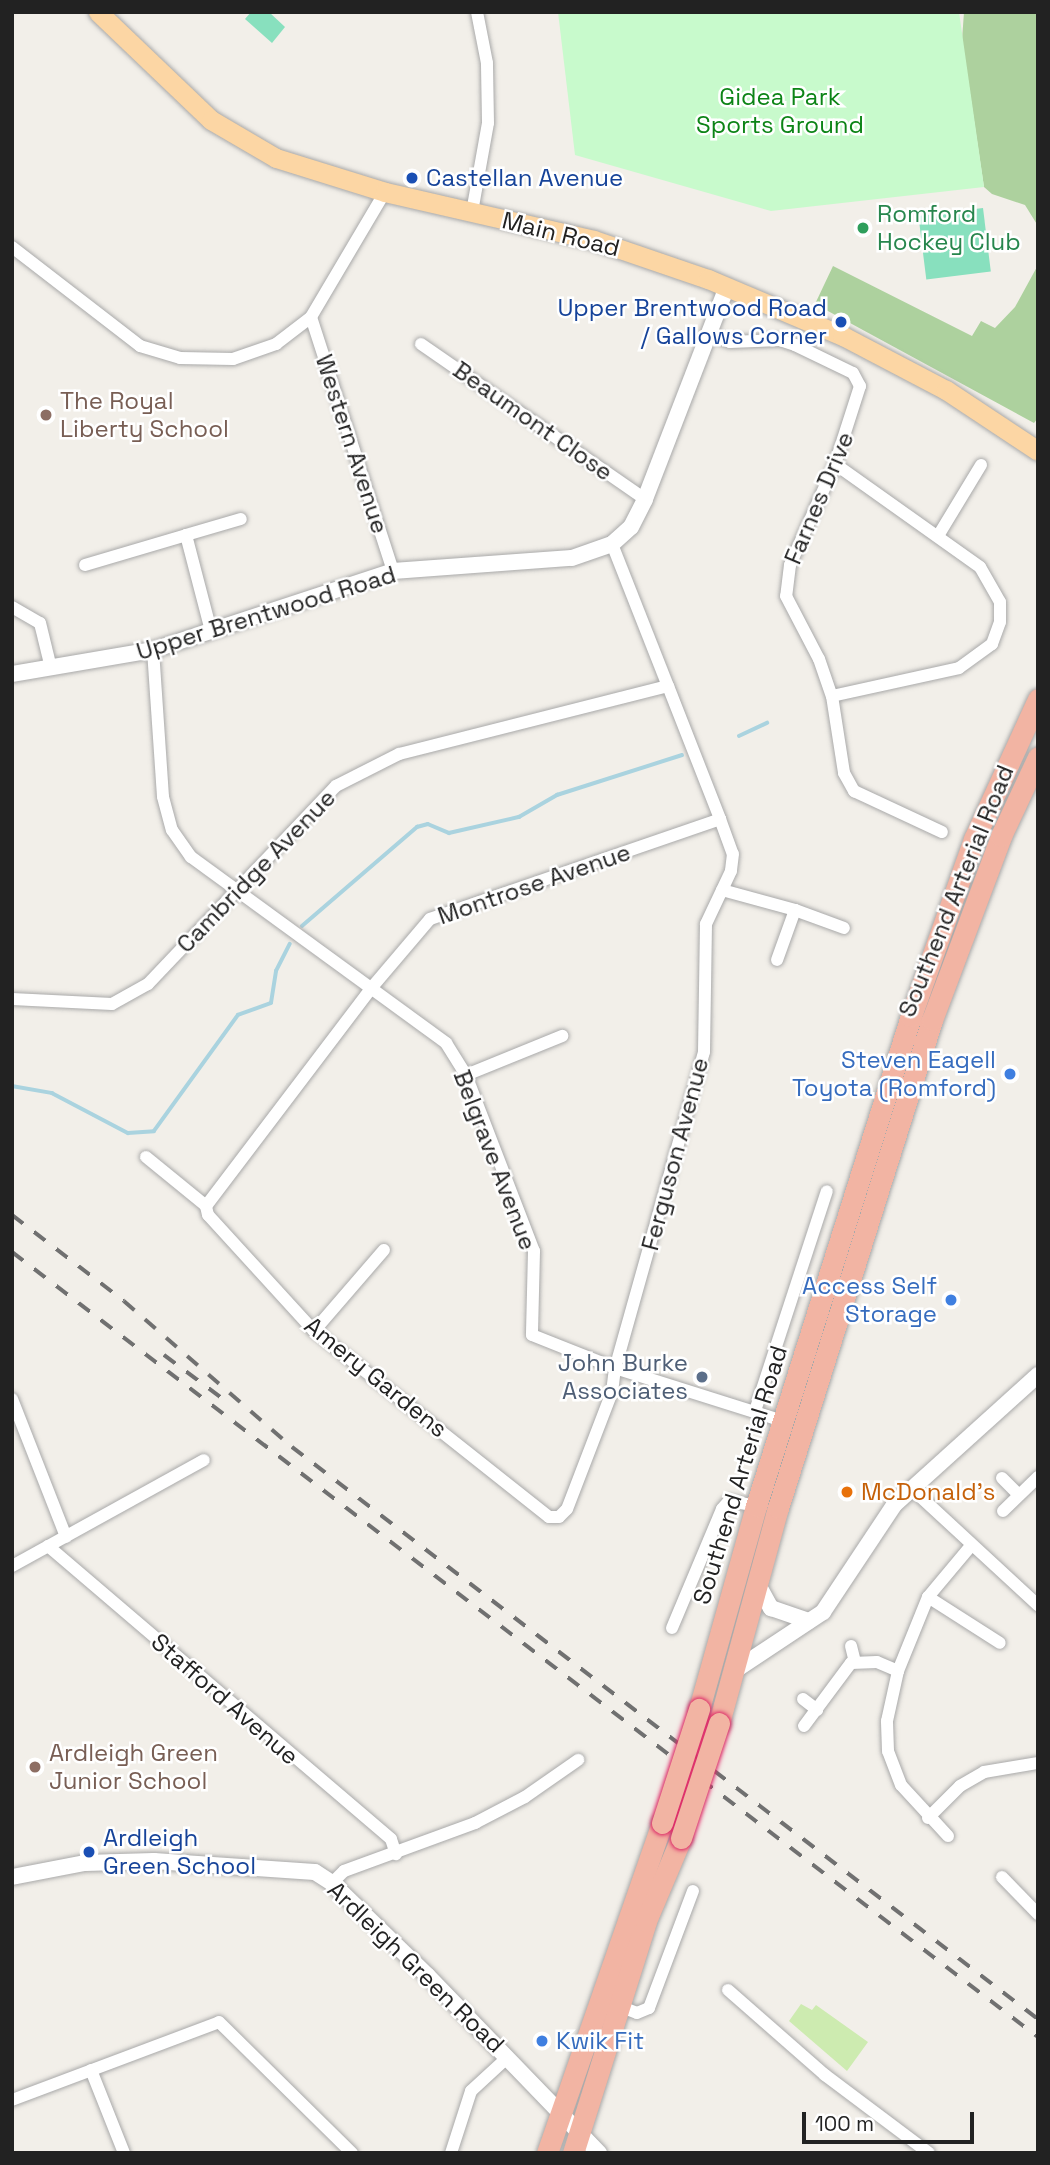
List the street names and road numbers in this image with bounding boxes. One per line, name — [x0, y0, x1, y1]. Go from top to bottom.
street label: Main Road — [499, 205, 623, 263]
street label: Western Avenue — [309, 351, 395, 537]
street label: Beaumont Close — [448, 355, 618, 487]
street label: Farnes Drive — [778, 428, 860, 568]
street label: Upper Brentwood Road — [133, 560, 399, 666]
street label: Southend Arterial Road — [892, 761, 1020, 1021]
street label: Cambridge Avenue — [171, 783, 341, 959]
street label: Montrose Avenue — [434, 837, 634, 931]
street label: Ferguson Avenue — [635, 1054, 715, 1254]
street label: Belgrave Avenue — [447, 1066, 543, 1254]
street label: Amery Gardens — [299, 1311, 453, 1443]
street label: Southend Arterial Road — [687, 1342, 793, 1608]
street label: Stafford Avenue — [145, 1627, 305, 1771]
street label: Ardleigh Green Road — [322, 1875, 510, 2059]

